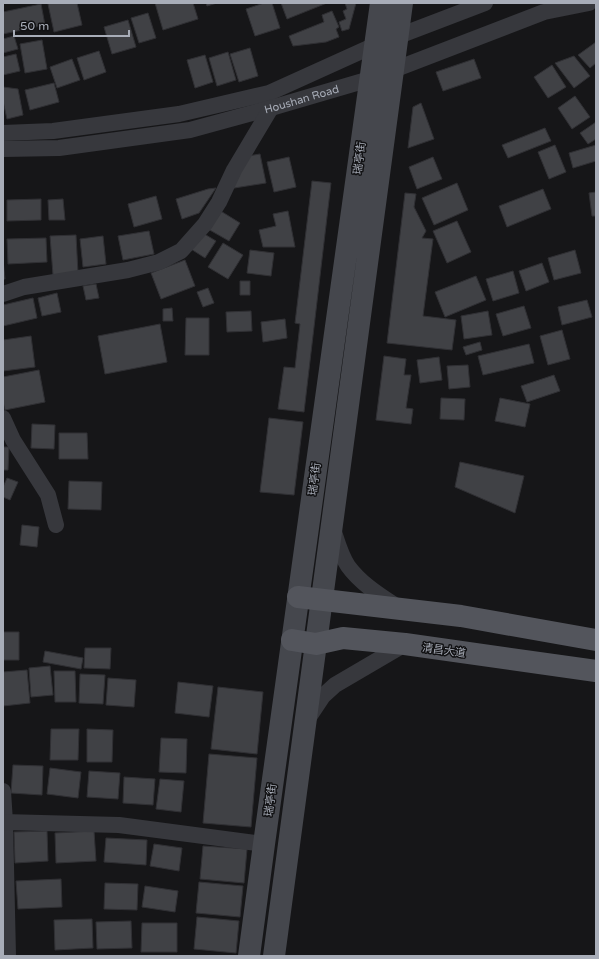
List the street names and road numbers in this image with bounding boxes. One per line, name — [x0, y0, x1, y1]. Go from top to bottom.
street label: Houshan Road — [263, 82, 341, 117]
street label: 瑞亭街 — [351, 141, 368, 175]
street label: 瑞亭街 — [306, 462, 323, 496]
street label: 清昌大道 — [421, 641, 467, 660]
street label: 瑞亭街 — [262, 783, 279, 817]

